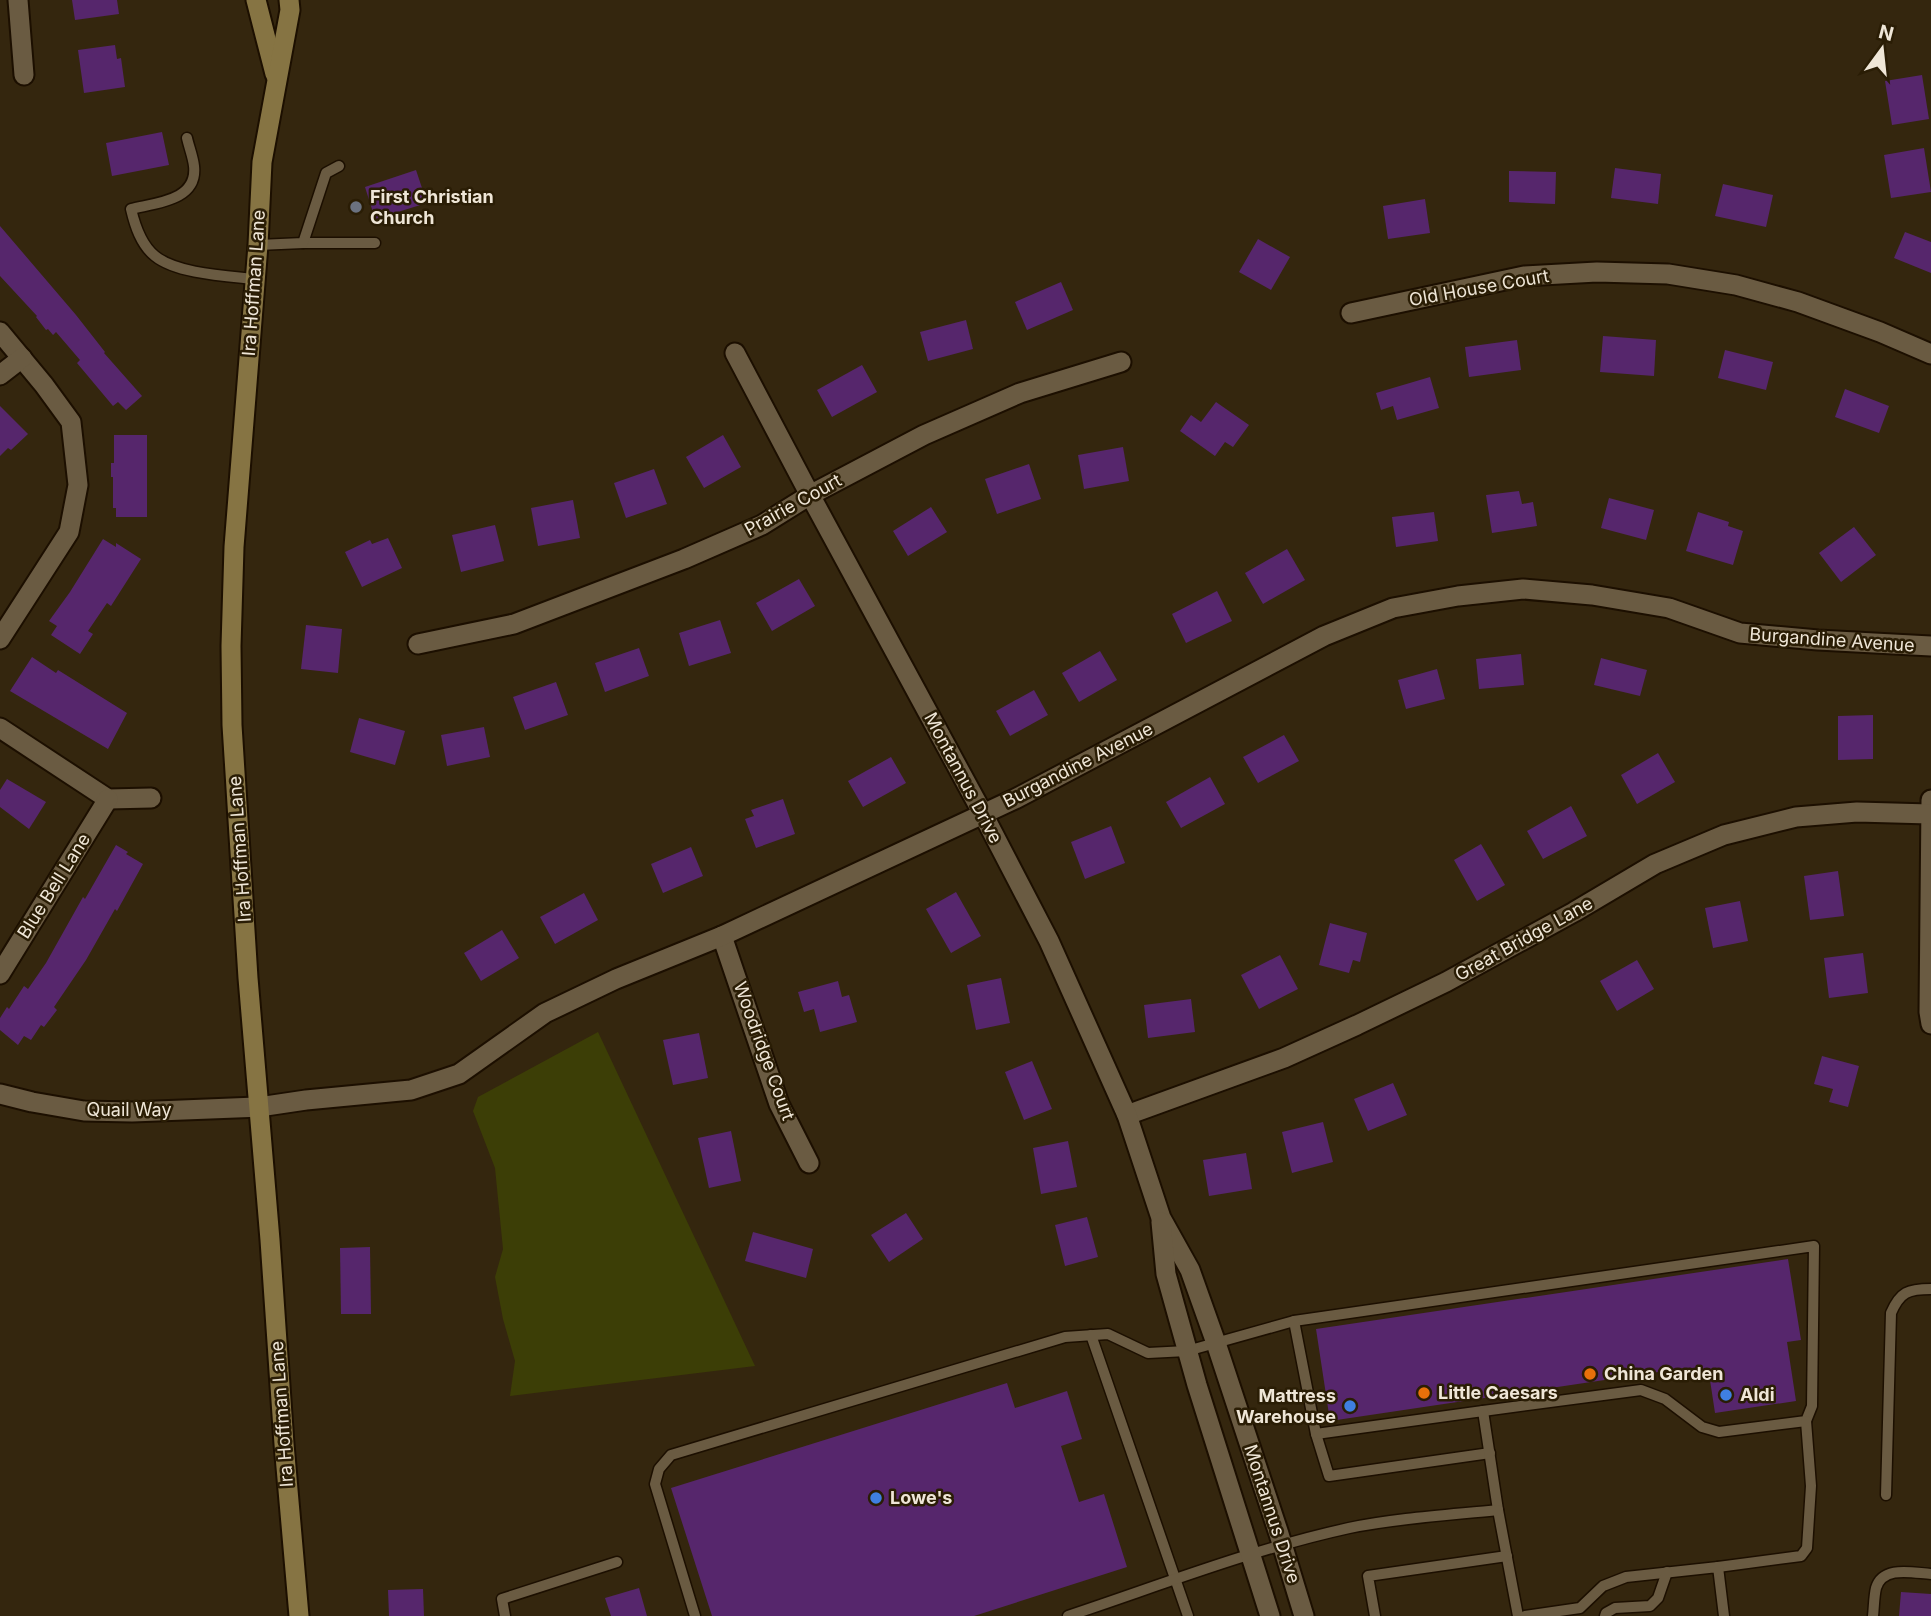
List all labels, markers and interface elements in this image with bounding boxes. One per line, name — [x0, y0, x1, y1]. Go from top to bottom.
north arrow — [1847, 14, 1917, 84]
text: N — [1876, 20, 1896, 46]
place label: First Christian Church — [370, 186, 494, 228]
marker: First Christian Church — [348, 199, 364, 215]
street label: Ira Hoffman Lane — [238, 209, 269, 357]
street label: Old House Court — [1407, 265, 1551, 310]
street label: Prairie Court — [741, 469, 845, 540]
street label: Burgandine Avenue — [1749, 623, 1915, 656]
street label: Montannus Drive — [920, 709, 1007, 847]
street label: Burgandine Avenue — [999, 718, 1156, 811]
street label: Ira Hoffman Lane — [224, 775, 255, 923]
street label: Blue Bell Lane — [13, 829, 94, 942]
street label: Great Bridge Lane — [1451, 892, 1596, 985]
street label: Woodridge Court — [730, 979, 799, 1123]
street label: Quail Way — [86, 1099, 172, 1120]
street label: Ira Hoffman Lane — [266, 1340, 297, 1488]
place label: China Garden — [1604, 1363, 1723, 1384]
marker: China Garden — [1582, 1366, 1598, 1382]
place label: Little Caesars — [1438, 1382, 1558, 1403]
place label: Aldi — [1740, 1384, 1775, 1405]
place label: Mattress Warehouse — [1236, 1385, 1336, 1427]
marker: Little Caesars — [1416, 1385, 1432, 1401]
marker: Aldi — [1718, 1387, 1734, 1403]
marker: Mattress Warehouse — [1342, 1398, 1358, 1414]
street label: Montannus Drive — [1240, 1442, 1305, 1586]
place label: Lowe's — [890, 1487, 952, 1508]
marker: Lowe's — [868, 1490, 884, 1506]

